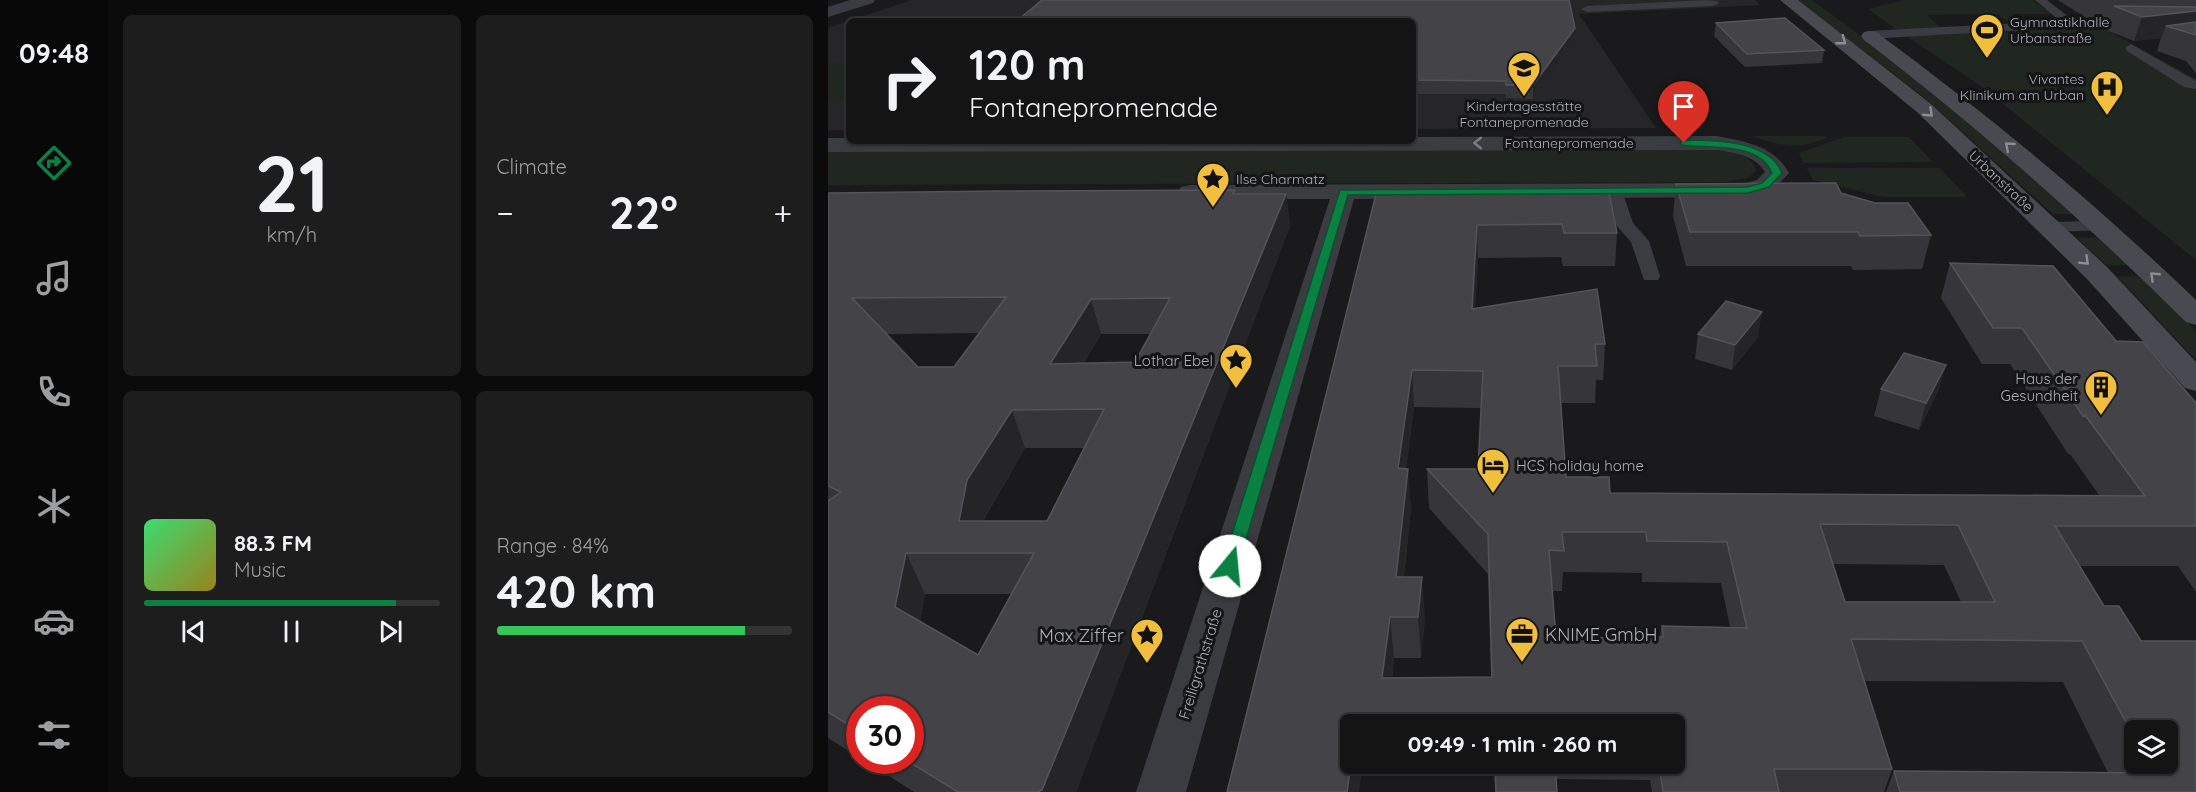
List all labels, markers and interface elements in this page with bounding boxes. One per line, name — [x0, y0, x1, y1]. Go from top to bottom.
sports icon: Gymnastikhalle Urbanstraße — [1969, 12, 2005, 59]
place label: Gymnastikhalle Urbanstraße — [2010, 13, 2109, 47]
one-way arrow — [1835, 34, 1846, 45]
text: 09:48 — [19, 36, 89, 70]
text: 120 m — [969, 38, 1086, 91]
icon: right — [870, 42, 948, 120]
school or university icon: Kindertagesstätte Fontanepromenade — [1506, 50, 1542, 97]
hospital icon: Vivantes Klinikum am Urban — [2089, 69, 2125, 116]
place label: Vivantes Klinikum am Urban — [1960, 70, 2084, 104]
pin — [1658, 81, 1709, 143]
text: Fontanepromenade — [969, 90, 1218, 124]
icon: arrive — [1667, 90, 1700, 123]
place label: Kindertagesstätte Fontanepromenade — [1459, 97, 1589, 131]
one-way arrow — [1921, 105, 1932, 116]
text: 21 — [254, 134, 329, 232]
street label: Fontanepromenade — [1504, 134, 1634, 152]
one-way arrow — [1474, 137, 1483, 149]
icon: directions — [33, 142, 75, 184]
one-way arrow — [2005, 142, 2015, 153]
street label: Urbanstraße — [1965, 147, 2037, 216]
text: Climate — [497, 154, 567, 179]
place icon: Ilse Charmatz — [1195, 161, 1231, 208]
place label: Ilse Charmatz — [1236, 170, 1325, 188]
text: 22° — [609, 184, 678, 240]
text: − — [497, 192, 514, 233]
text: + — [773, 192, 792, 233]
text: km/h — [266, 222, 317, 247]
one-way arrow — [2079, 254, 2089, 265]
icon: music — [33, 257, 75, 299]
one-way arrow — [2151, 272, 2162, 283]
place icon: Lothar Ebel — [1218, 342, 1254, 389]
place label: Lothar Ebel — [1134, 351, 1213, 370]
place label: Haus der Gesundheit — [2000, 369, 2078, 405]
building icon: Haus der Gesundheit — [2083, 369, 2119, 416]
icon: phone — [33, 371, 75, 413]
hotel icon: HCS holiday home — [1475, 447, 1511, 494]
place label: HCS holiday home — [1516, 456, 1644, 475]
icon: climate — [33, 485, 75, 527]
text: 88.3 FM — [234, 529, 312, 557]
text: Range · 84% — [497, 533, 609, 558]
position arrow — [1198, 534, 1262, 598]
text: Music — [234, 557, 286, 582]
text: 420 km — [497, 563, 656, 619]
icon: car — [33, 600, 75, 642]
street label: Freiligrathstraße — [1174, 607, 1226, 721]
icon: previous — [177, 615, 210, 648]
icon: pause — [275, 615, 308, 648]
icon: next — [374, 615, 407, 648]
office icon: KNIME GmbH — [1504, 616, 1540, 663]
place icon: Max Ziffer — [1129, 617, 1165, 664]
place label: KNIME GmbH — [1545, 623, 1658, 646]
place label: Max Ziffer — [1039, 624, 1124, 647]
speed limit sign: 30 — [846, 696, 924, 774]
icon: filters — [33, 714, 75, 756]
map controls — [2124, 720, 2178, 774]
button: layers — [2124, 720, 2178, 774]
text: 09:49 · 1 min · 260 m — [1408, 730, 1617, 758]

